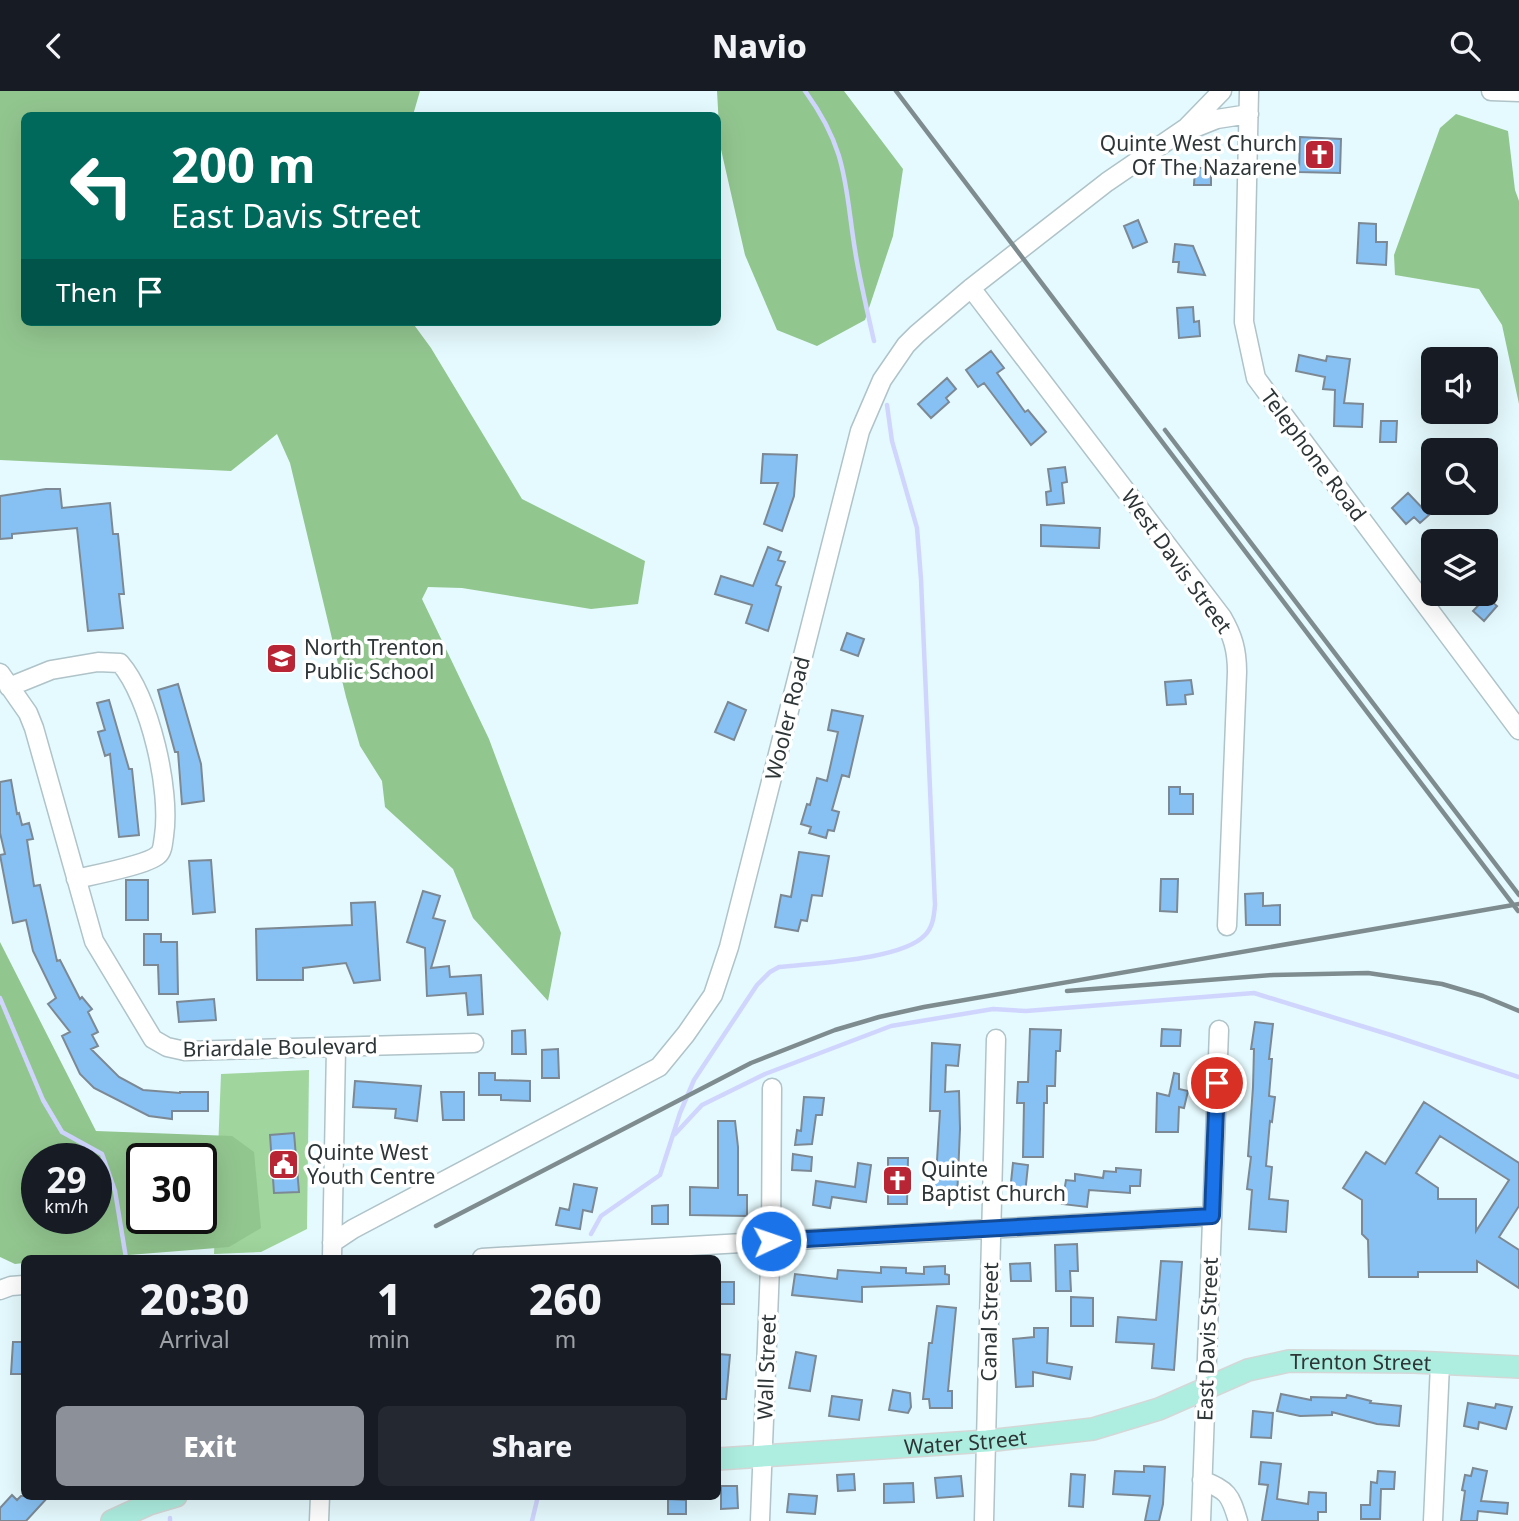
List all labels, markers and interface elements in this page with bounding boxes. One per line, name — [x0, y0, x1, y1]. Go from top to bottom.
text: Navio — [712, 24, 807, 67]
icon: back — [35, 27, 73, 65]
icon: search — [1446, 27, 1484, 65]
place label: Quinte West Church Of The Nazarene — [1100, 129, 1297, 181]
text: 200 m — [171, 131, 316, 197]
church icon: Quinte West Church Of The Nazarene — [1303, 138, 1337, 172]
icon: left — [56, 140, 147, 231]
text: East Davis Street — [171, 194, 421, 237]
icon: arrive — [131, 273, 169, 311]
text: Then — [56, 274, 117, 310]
map controls — [1421, 347, 1498, 606]
button: sound — [1421, 347, 1498, 424]
street label: Telephone Road — [1255, 383, 1373, 527]
button: search — [1421, 438, 1498, 515]
street label: West Davis Street — [1115, 483, 1239, 639]
button: layers — [1421, 529, 1498, 606]
place label: North Trenton Public School — [304, 633, 444, 685]
school or university icon: North Trenton Public School — [264, 642, 298, 676]
street label: Wooler Road — [758, 653, 816, 783]
street label: Briardale Boulevard — [182, 1031, 378, 1063]
pin — [1187, 1053, 1247, 1113]
icon: arrive — [1198, 1064, 1236, 1102]
place label: Quinte West Youth Centre — [307, 1138, 435, 1190]
speed limit sign: 30 — [126, 1143, 217, 1234]
public building icon: Quinte West Youth Centre — [267, 1147, 301, 1181]
place label: Quinte Baptist Church — [921, 1155, 1066, 1207]
text: 29 — [46, 1156, 87, 1203]
church icon: Quinte Baptist Church — [881, 1164, 915, 1198]
text: km/h — [44, 1194, 89, 1218]
position arrow — [734, 1204, 808, 1278]
street label: East Davis Street — [1190, 1256, 1224, 1421]
street label: Canal Street — [974, 1262, 1004, 1382]
text: 20:30 — [140, 1270, 249, 1327]
text: 1 — [377, 1270, 401, 1327]
text: 260 — [529, 1270, 602, 1327]
street label: Wall Street — [750, 1313, 782, 1420]
text: Arrival — [160, 1323, 230, 1355]
text: min — [368, 1323, 410, 1355]
text: m — [555, 1323, 576, 1355]
street label: Trenton Street — [1290, 1347, 1432, 1377]
button: Exit — [56, 1406, 364, 1486]
button: Share — [378, 1406, 686, 1486]
street label: Water Street — [903, 1423, 1029, 1461]

